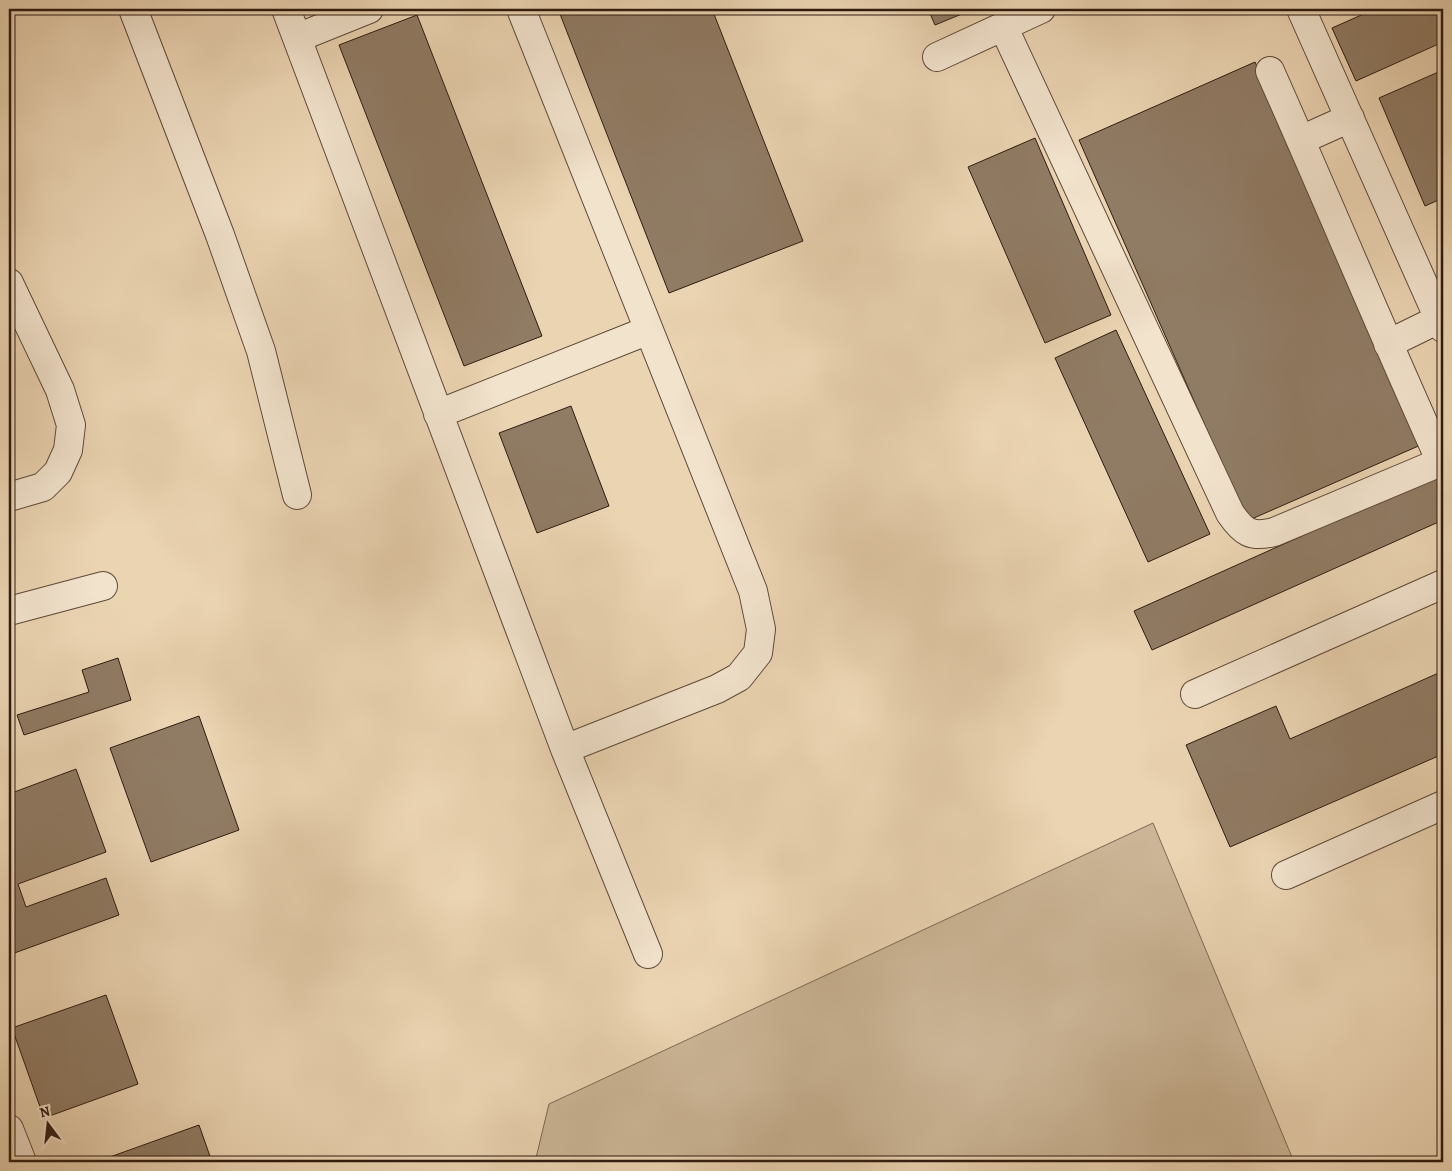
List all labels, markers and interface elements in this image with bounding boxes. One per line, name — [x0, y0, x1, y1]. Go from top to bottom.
north arrow — [22, 1098, 72, 1148]
text: N — [37, 1101, 52, 1122]

